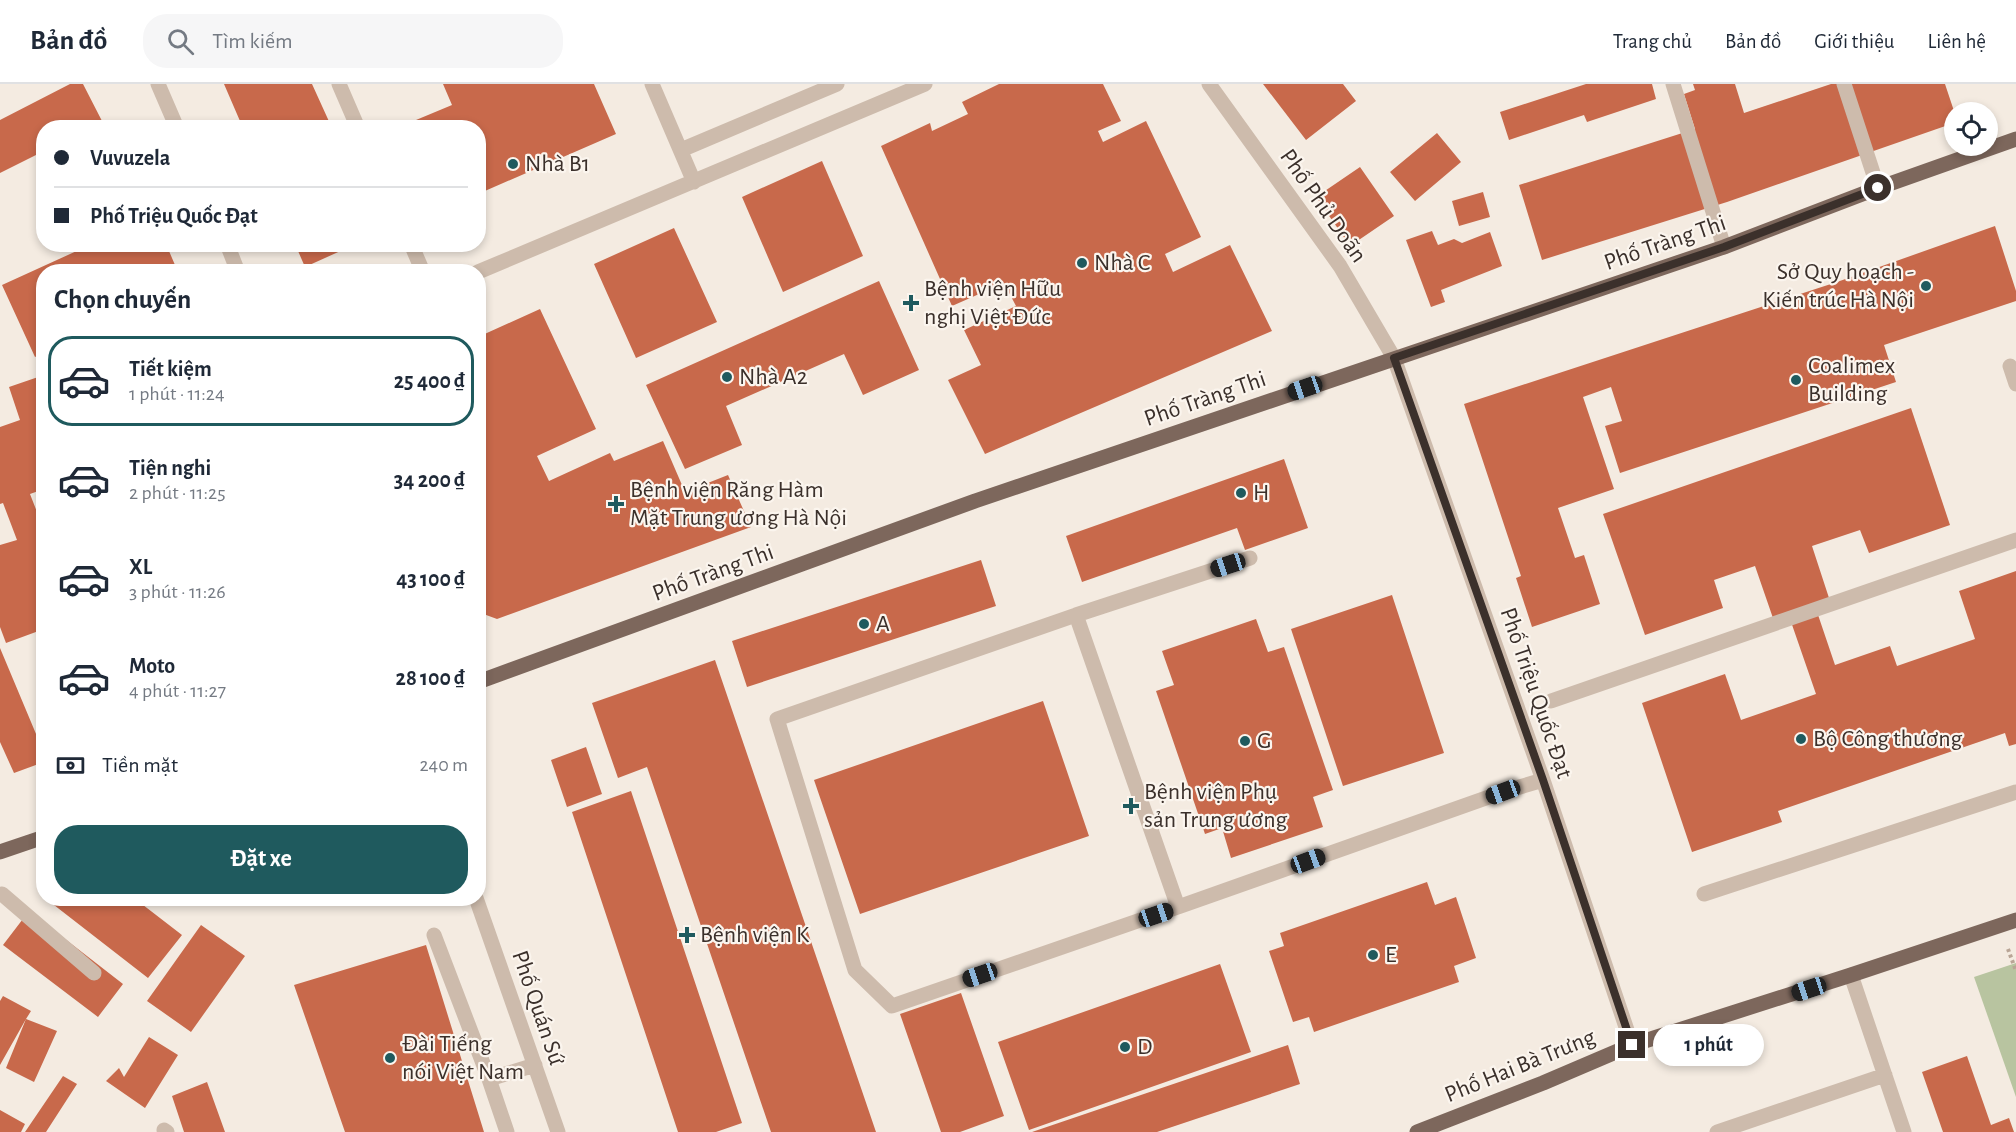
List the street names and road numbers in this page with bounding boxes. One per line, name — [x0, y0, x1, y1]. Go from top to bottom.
street label: Phố Phủ Doãn — [1275, 145, 1371, 267]
street label: Phố Tràng Thi — [1601, 211, 1729, 275]
street label: Phố Tràng Thi — [1141, 367, 1269, 431]
street label: Phố Tràng Thi — [649, 540, 777, 606]
street label: Phố Triệu Quốc Đạt — [1496, 604, 1577, 782]
street label: Phố Quán Sứ — [507, 948, 569, 1069]
street label: Phố Hai Bà Trưng — [1441, 1025, 1599, 1107]

